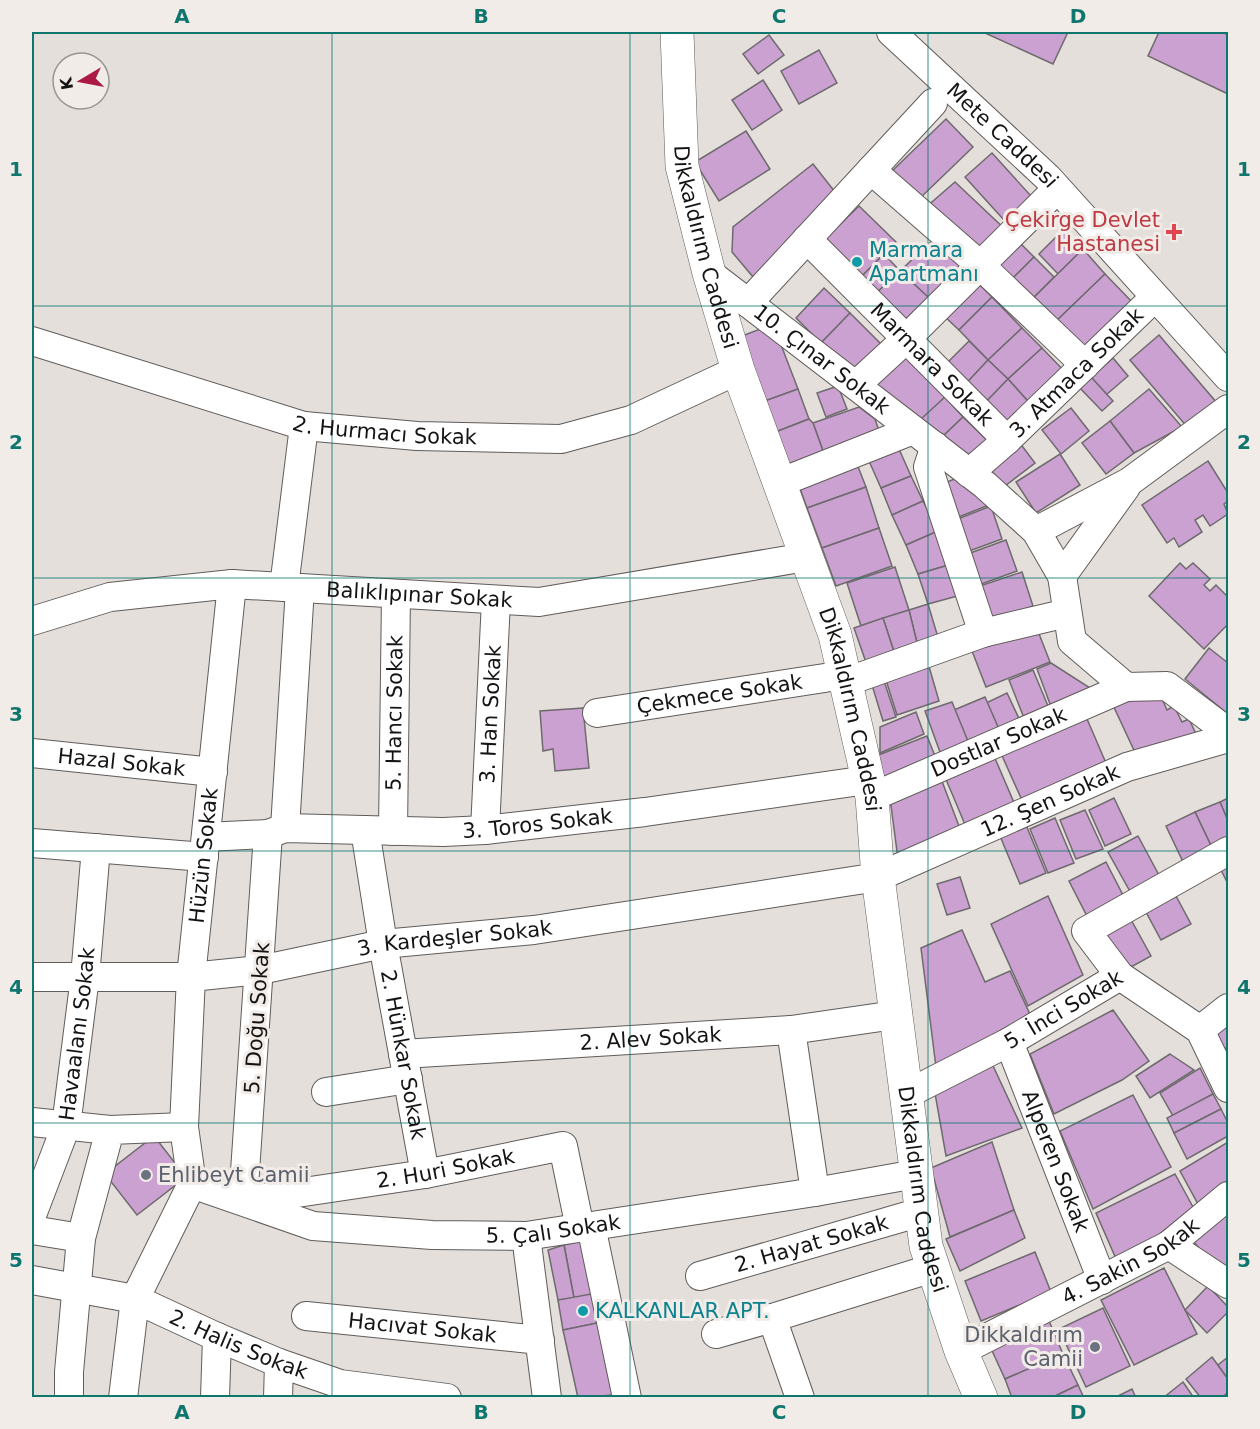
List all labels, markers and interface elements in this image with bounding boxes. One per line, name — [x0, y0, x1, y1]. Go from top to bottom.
text: A — [174, 4, 190, 28]
text: B — [473, 4, 489, 28]
text: C — [772, 4, 786, 28]
text: D — [1070, 4, 1086, 28]
north arrow — [51, 51, 111, 111]
text: K — [56, 75, 77, 91]
street label: Mete Caddesi — [942, 78, 1063, 193]
street label: Dikkaldırım Caddesi — [669, 145, 743, 351]
text: 1 — [9, 157, 23, 181]
text: 1 — [1237, 157, 1251, 181]
place label: Çekirge Devlet Hastanesi — [1005, 208, 1160, 256]
marker: Çekirge Devlet Hastanesi — [1165, 223, 1183, 241]
place label: Marmara Apartmanı — [869, 238, 979, 286]
marker: Marmara Apartmanı — [850, 255, 864, 269]
street label: Marmara Sokak — [866, 298, 999, 432]
street label: 10. Çınar Sokak — [749, 300, 895, 420]
street label: 3. Atmaca Sokak — [1005, 302, 1149, 443]
street label: 2. Hurmacı Sokak — [290, 411, 478, 449]
text: 2 — [9, 430, 23, 454]
text: 2 — [1237, 430, 1251, 454]
street label: Balıklıpınar Sokak — [326, 578, 514, 612]
street label: Dikkaldırım Caddesi — [814, 604, 885, 813]
street label: 5. Hancı Sokak — [382, 634, 407, 791]
street label: 3. Han Sokak — [475, 644, 506, 784]
street label: Çekmece Sokak — [635, 669, 805, 719]
text: 3 — [9, 702, 23, 726]
street label: Dostlar Sokak — [927, 702, 1071, 782]
text: 3 — [1237, 702, 1251, 726]
street label: Hazal Sokak — [57, 744, 187, 781]
street label: 12. Şen Sokak — [977, 759, 1124, 842]
street label: Hüzün Sokak — [185, 786, 223, 925]
street label: 3. Toros Sokak — [462, 804, 614, 843]
street label: 3. Kardeşler Sokak — [355, 915, 555, 961]
street label: 5. Doğu Sokak — [240, 940, 274, 1095]
street label: Havaalanı Sokak — [55, 946, 100, 1122]
street label: 5. İnci Sokak — [1000, 965, 1128, 1054]
street label: 2. Hünkar Sokak — [376, 968, 431, 1142]
text: 4 — [9, 975, 23, 999]
text: 4 — [1237, 975, 1251, 999]
street label: 2. Alev Sokak — [579, 1022, 723, 1055]
street label: Dikkaldırım Caddesi — [893, 1085, 953, 1296]
street label: Alperen Sokak — [1017, 1087, 1094, 1237]
street label: 2. Huri Sokak — [375, 1144, 518, 1193]
place label: Ehlibeyt Camii — [158, 1163, 310, 1187]
marker: Ehlibeyt Camii — [139, 1168, 153, 1182]
street label: 5. Çalı Sokak — [486, 1210, 623, 1248]
street label: 2. Hayat Sokak — [732, 1210, 892, 1277]
street label: 4. Sakin Sokak — [1058, 1213, 1205, 1309]
text: 5 — [9, 1248, 23, 1272]
text: 5 — [1237, 1248, 1251, 1272]
place label: KALKANLAR APT. — [595, 1299, 770, 1323]
marker: KALKANLAR APT. — [576, 1304, 590, 1318]
street label: 2. Halis Sokak — [166, 1305, 312, 1384]
street label: Hacıvat Sokak — [347, 1308, 499, 1348]
place label: Dikkaldırım Camii — [964, 1323, 1083, 1371]
marker: Dikkaldırım Camii — [1088, 1340, 1102, 1354]
text: A — [174, 1400, 190, 1424]
text: B — [473, 1400, 489, 1424]
text: C — [772, 1400, 786, 1424]
text: D — [1070, 1400, 1086, 1424]

